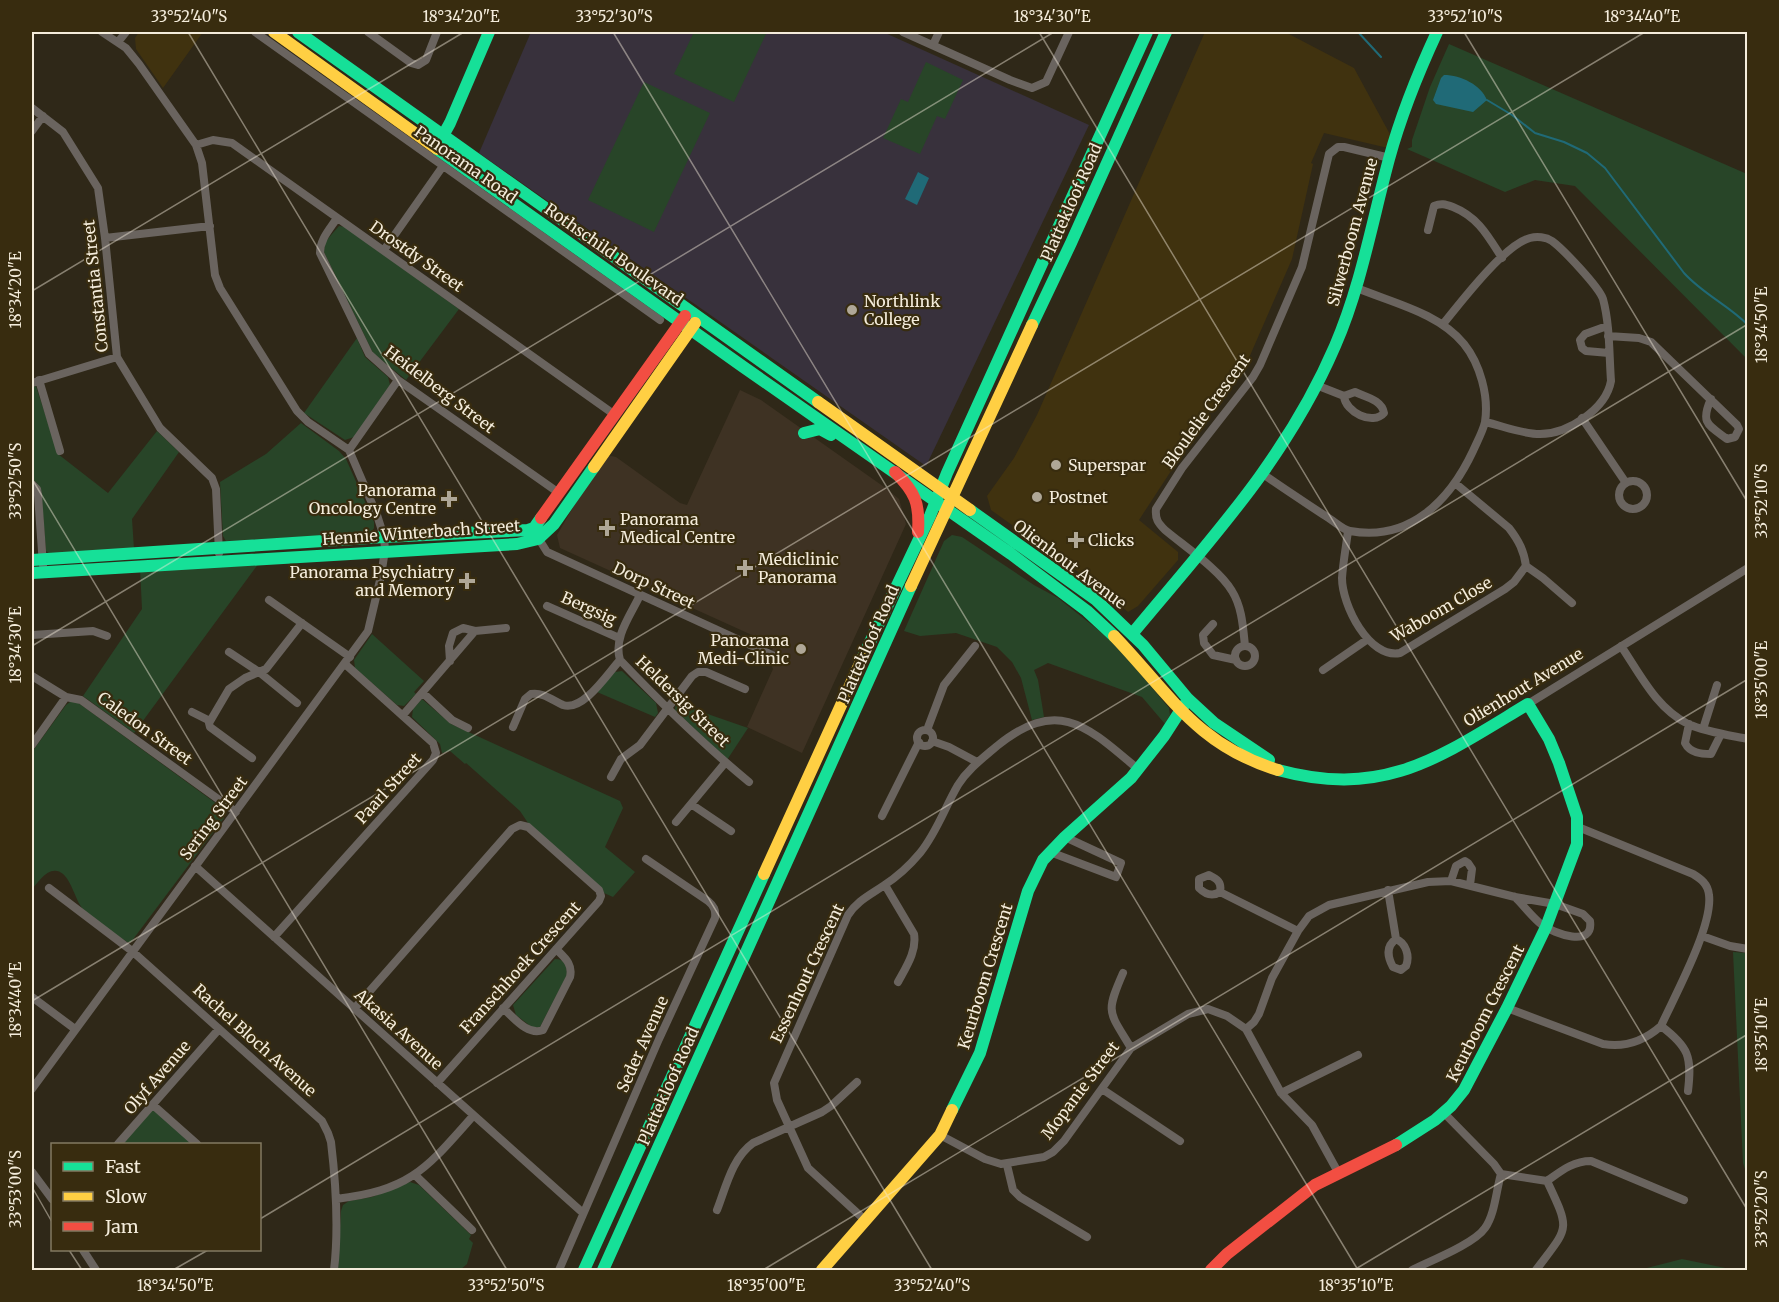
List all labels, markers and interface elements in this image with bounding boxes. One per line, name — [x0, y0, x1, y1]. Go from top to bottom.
text: 33°52'40"S — [151, 7, 227, 26]
text: 18°34'20"E — [422, 7, 500, 26]
text: 33°52'30"S — [575, 7, 653, 26]
text: 18°34'30"E — [1014, 7, 1091, 26]
text: 33°52'10"S — [1428, 7, 1503, 26]
text: 18°34'40"E — [1604, 7, 1681, 26]
street label: Panorama Road — [411, 121, 522, 207]
street label: Plattekloof Road — [1036, 140, 1106, 264]
street label: Silwerboom Avenue — [1323, 156, 1381, 308]
street label: Rothschild Boulevard — [541, 199, 687, 310]
street label: Drostdy Street — [366, 216, 469, 296]
street label: Constantia Street — [78, 218, 112, 353]
text: 18°34'20"E — [6, 251, 25, 329]
text: 18°34'50"E — [1752, 286, 1771, 363]
place label: Northlink College — [864, 291, 941, 329]
marker: Northlink College — [845, 303, 859, 317]
street label: Heidelberg Street — [381, 341, 500, 438]
street label: Bloulelie Crescent — [1158, 349, 1255, 472]
text: 33°52'50"S — [6, 442, 25, 519]
place label: Superspar — [1068, 455, 1146, 475]
marker: Superspar — [1049, 458, 1063, 472]
text: 33°52'10"S — [1752, 463, 1771, 538]
place label: Panorama Oncology Centre — [309, 480, 436, 518]
place label: Postnet — [1049, 487, 1109, 507]
marker: Panorama Oncology Centre — [440, 490, 458, 508]
marker: Postnet — [1030, 490, 1044, 504]
place label: Panorama Medical Centre — [620, 509, 735, 547]
street label: Hennie Winterbach Street — [321, 515, 521, 549]
street label: Olienhout Avenue — [1010, 515, 1130, 613]
marker: Panorama Medical Centre — [598, 519, 616, 537]
place label: Clicks — [1088, 530, 1135, 550]
marker: Clicks — [1069, 533, 1083, 547]
place label: Mediclinic Panorama — [758, 549, 839, 587]
street label: Dorp Street — [610, 557, 699, 613]
marker: Mediclinic Panorama — [736, 559, 754, 577]
place label: Panorama Psychiatry and Memory — [290, 562, 455, 600]
marker: Panorama Psychiatry and Memory — [458, 572, 476, 590]
street label: Waboom Close — [1386, 572, 1495, 647]
street label: Plattekloof Road — [833, 582, 903, 706]
street label: Bergsig — [558, 587, 620, 629]
text: 18°34'30"E — [6, 606, 25, 683]
place label: Panorama Medi-Clinic — [698, 630, 789, 668]
text: 18°35'00"E — [1752, 641, 1771, 719]
marker: Panorama Medi-Clinic — [794, 642, 808, 656]
street label: Olienhout Avenue — [1459, 643, 1587, 731]
street label: Heldersig Street — [632, 651, 735, 751]
street label: Caledon Street — [94, 687, 197, 769]
street label: Paarl Street — [351, 748, 426, 828]
street label: Sering Street — [175, 771, 252, 864]
street label: Franschhoek Crescent — [455, 896, 585, 1037]
street label: Essenhout Crescent — [766, 900, 848, 1046]
street label: Keurboom Crescent — [953, 900, 1017, 1051]
street label: Keurboom Crescent — [1442, 940, 1529, 1085]
text: 18°34'40"E — [6, 961, 25, 1038]
street label: Rachel Bloch Avenue — [189, 979, 321, 1101]
street label: Akasia Avenue — [350, 984, 447, 1074]
street label: Seder Avenue — [612, 993, 672, 1095]
text: 18°35'10"E — [1752, 997, 1771, 1072]
street label: Plattekloof Road — [633, 1024, 703, 1148]
street label: Olyf Avenue — [119, 1036, 195, 1118]
street label: Mopanie Street — [1037, 1037, 1124, 1143]
legend — [51, 1143, 261, 1251]
text: 33°53'00"S — [6, 1150, 25, 1228]
text: Fast — [105, 1155, 141, 1178]
text: 33°52'20"S — [1752, 1170, 1771, 1248]
text: Slow — [105, 1185, 148, 1208]
text: Jam — [104, 1215, 139, 1238]
text: 18°34'50"E — [137, 1276, 214, 1295]
text: 33°52'50"S — [468, 1276, 545, 1295]
text: 18°35'00"E — [727, 1276, 805, 1295]
text: 33°52'40"S — [894, 1276, 970, 1295]
text: 18°35'10"E — [1319, 1276, 1394, 1295]

